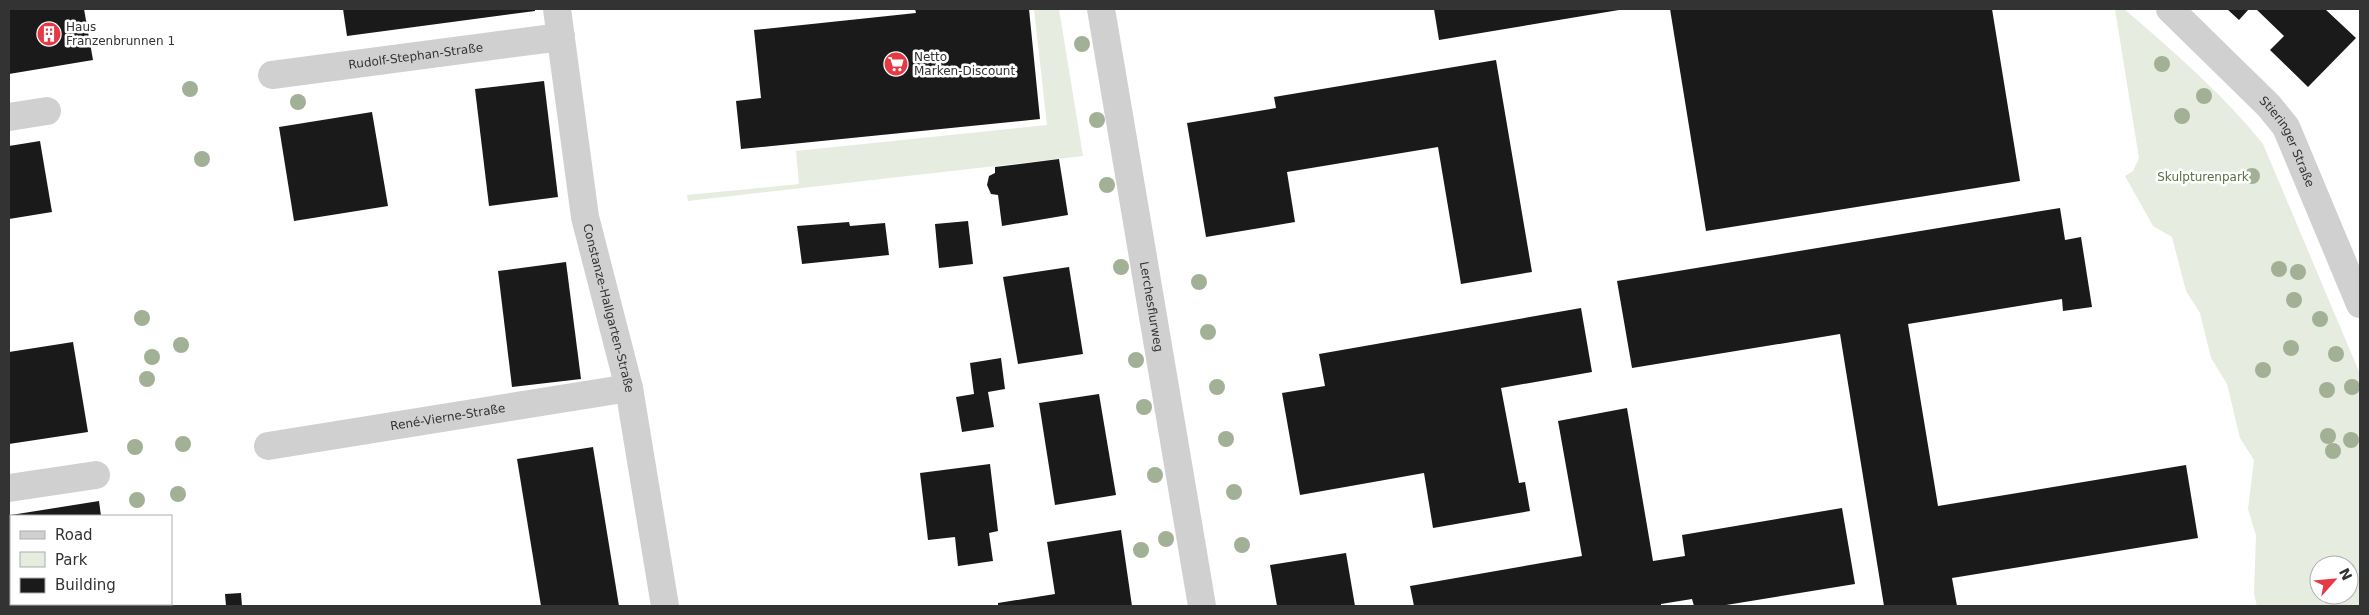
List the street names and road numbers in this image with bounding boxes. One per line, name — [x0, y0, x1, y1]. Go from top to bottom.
street label: Rudolf-Stephan-Straße — [348, 40, 484, 72]
street label: Stieringer Straße — [2256, 93, 2317, 189]
street label: Constanze-Hallgarten-Straße — [580, 222, 637, 394]
street label: Lerchesflurweg — [1137, 261, 1166, 353]
street label: René-Vierne-Straße — [389, 401, 506, 433]

